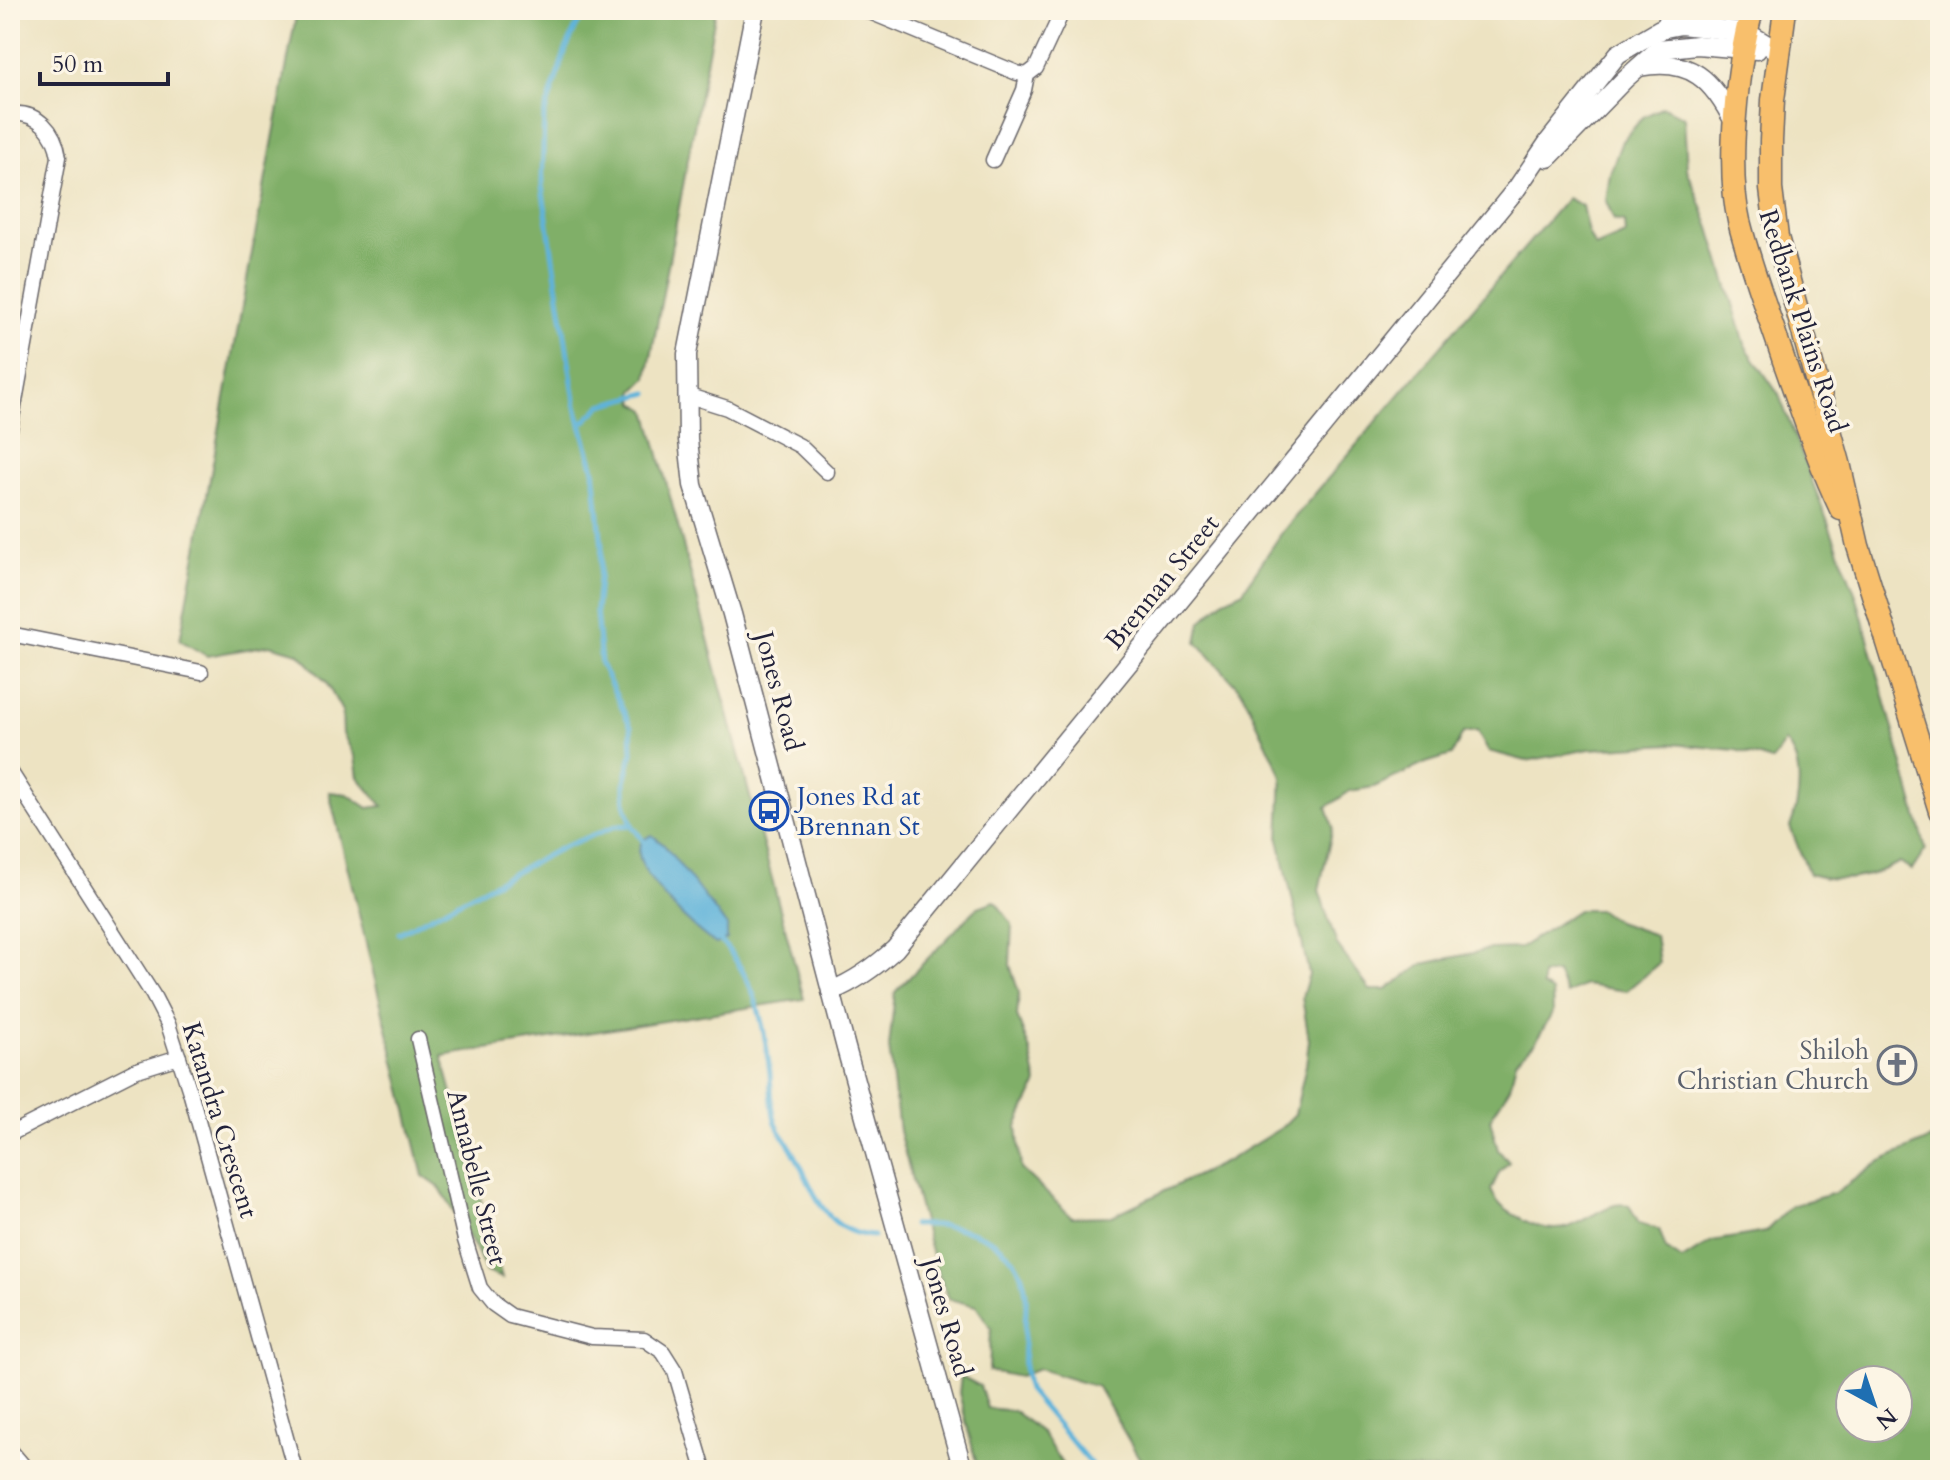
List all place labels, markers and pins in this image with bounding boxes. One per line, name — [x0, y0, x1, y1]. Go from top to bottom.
place label: Jones Rd at Brennan St — [793, 779, 920, 844]
bus stop icon: Jones Rd at Brennan St — [748, 790, 790, 832]
place label: Shiloh Christian Church — [1677, 1033, 1869, 1098]
church icon: Shiloh Christian Church — [1876, 1044, 1918, 1086]

